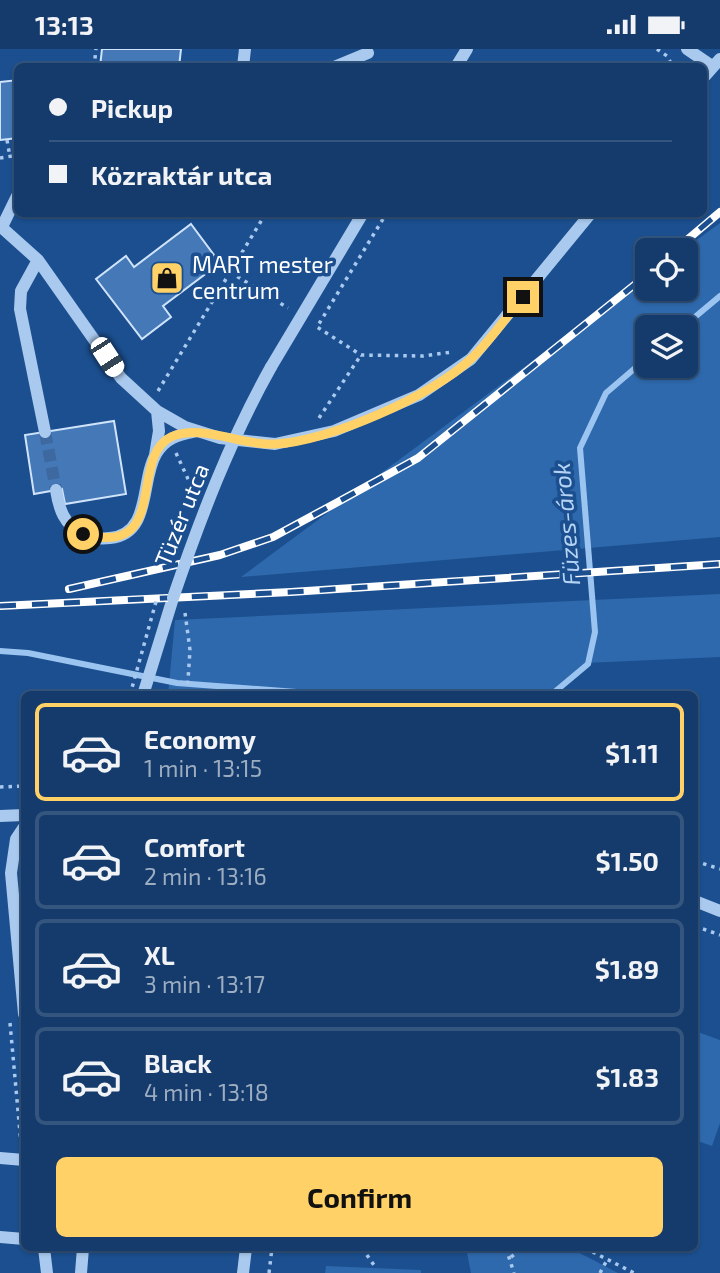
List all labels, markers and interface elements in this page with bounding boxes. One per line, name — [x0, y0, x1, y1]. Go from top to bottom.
text: 13:13 — [35, 9, 94, 40]
text: Pickup — [91, 92, 173, 123]
text: Közraktár utca — [91, 159, 272, 190]
map controls — [635, 238, 698, 378]
button: locate — [635, 238, 698, 301]
place label: MART mester centrum — [192, 250, 333, 304]
shop icon: MART mester centrum — [148, 259, 186, 297]
route end — [507, 281, 539, 313]
button: layers — [635, 315, 698, 378]
car — [87, 334, 128, 380]
street label: Tüzér utca — [148, 459, 214, 570]
water label: Füzes-árok — [546, 462, 585, 587]
route start — [67, 518, 99, 550]
icon: car — [60, 721, 123, 784]
text: Economy — [144, 723, 256, 754]
text: $1.11 — [605, 737, 659, 768]
text: 1 min · 13:15 — [144, 754, 262, 782]
icon: car — [60, 829, 123, 892]
text: Comfort — [144, 831, 245, 862]
text: $1.50 — [596, 845, 659, 876]
text: 2 min · 13:16 — [144, 862, 267, 890]
icon: car — [60, 937, 123, 1000]
text: XL — [144, 939, 175, 970]
text: $1.89 — [595, 953, 659, 984]
text: 3 min · 13:17 — [144, 970, 265, 998]
icon: car — [60, 1045, 123, 1108]
text: Black — [144, 1047, 212, 1078]
text: $1.83 — [595, 1061, 659, 1092]
text: 4 min · 13:18 — [144, 1078, 269, 1106]
button: Confirm — [56, 1157, 663, 1237]

